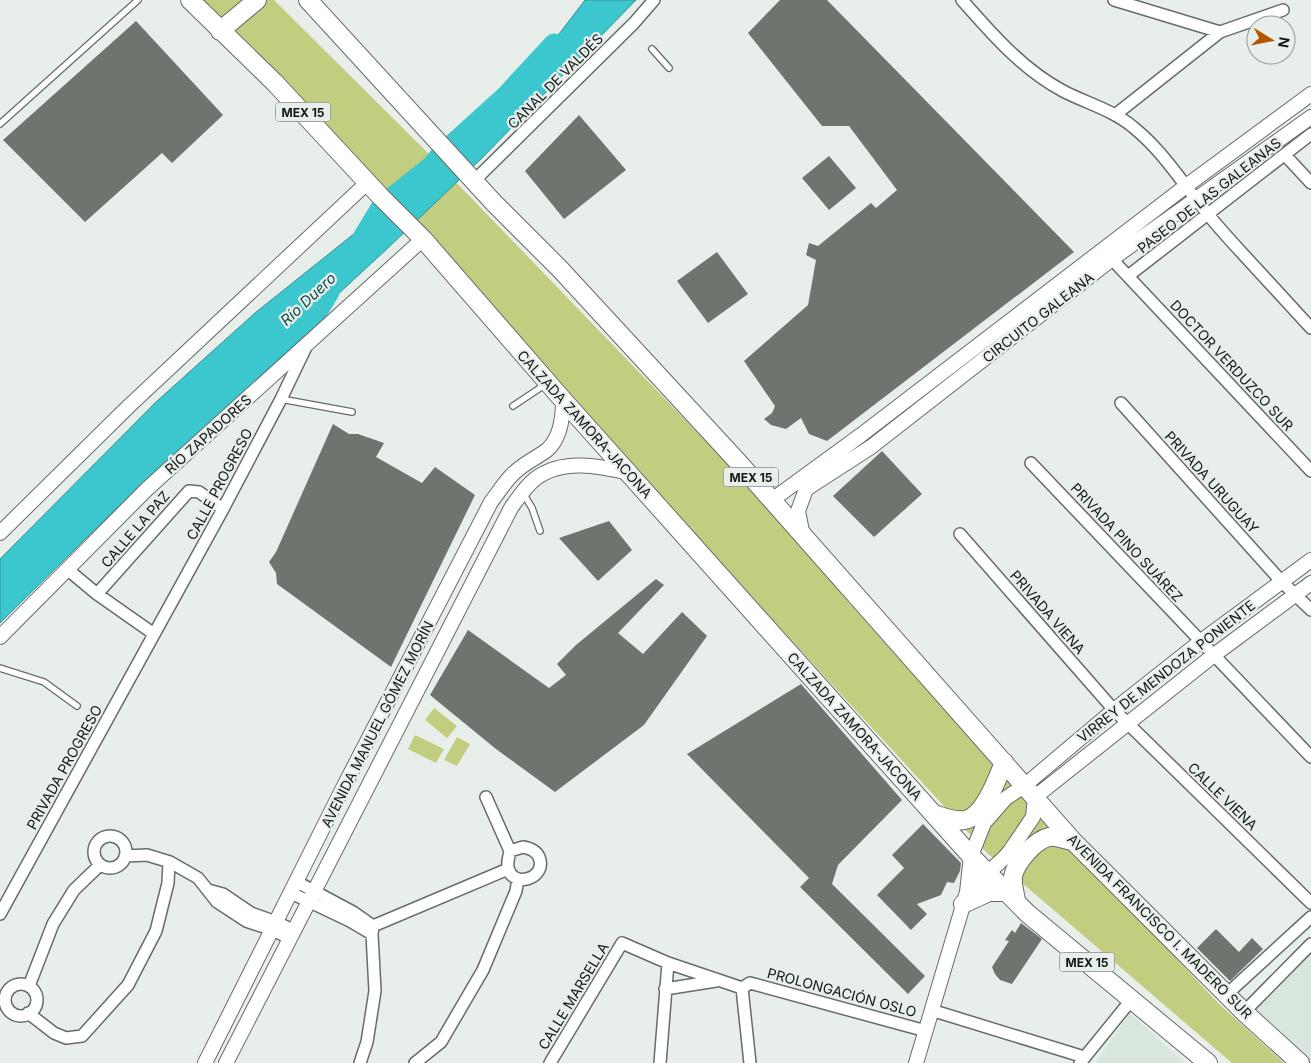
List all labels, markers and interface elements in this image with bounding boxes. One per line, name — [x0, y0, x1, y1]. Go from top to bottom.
north arrow — [1246, 15, 1296, 65]
street label: CANAL DE VALDÉS — [504, 30, 606, 132]
text: N — [1275, 36, 1294, 49]
road number: MEX 15 — [276, 102, 330, 121]
street label: PASEO DE LAS GALEANAS — [1134, 134, 1284, 256]
water label: Río Duero — [276, 268, 340, 330]
street label: CIRCUITO GALEANA — [979, 268, 1097, 366]
street label: DOCTOR VERDUZCO SUR — [1167, 296, 1297, 434]
street label: CALZADA ZAMORA-JACONA — [514, 347, 656, 502]
street label: RÍO ZAPADORES — [161, 391, 255, 477]
street label: CALLE PROGRESO — [182, 425, 256, 543]
street label: PRIVADA URUGUAY — [1162, 427, 1263, 537]
road number: MEX 15 — [724, 468, 778, 487]
street label: PRIVADA PINO SUÁREZ — [1068, 479, 1186, 605]
street label: CALLE LA PAZ — [97, 487, 173, 571]
street label: PRIVADA VIENA — [1007, 567, 1089, 658]
street label: VIRREY DE MENDOZA PONIENTE — [1074, 596, 1258, 746]
street label: AVENIDA MANUEL GÓMEZ MORÍN — [317, 618, 437, 830]
street label: CALZADA ZAMORA-JACONA — [784, 649, 926, 804]
street label: PRIVADA PROGRESO — [23, 702, 105, 832]
street label: CALLE VIENA — [1185, 759, 1261, 834]
street label: AVENIDA FRANCISCO I. MADERO SUR — [1064, 830, 1256, 1022]
street label: CALLE MARSELLA — [534, 939, 612, 1053]
road number: MEX 15 — [1060, 952, 1114, 972]
street label: PROLONGACIÓN OSLO — [765, 964, 919, 1020]

